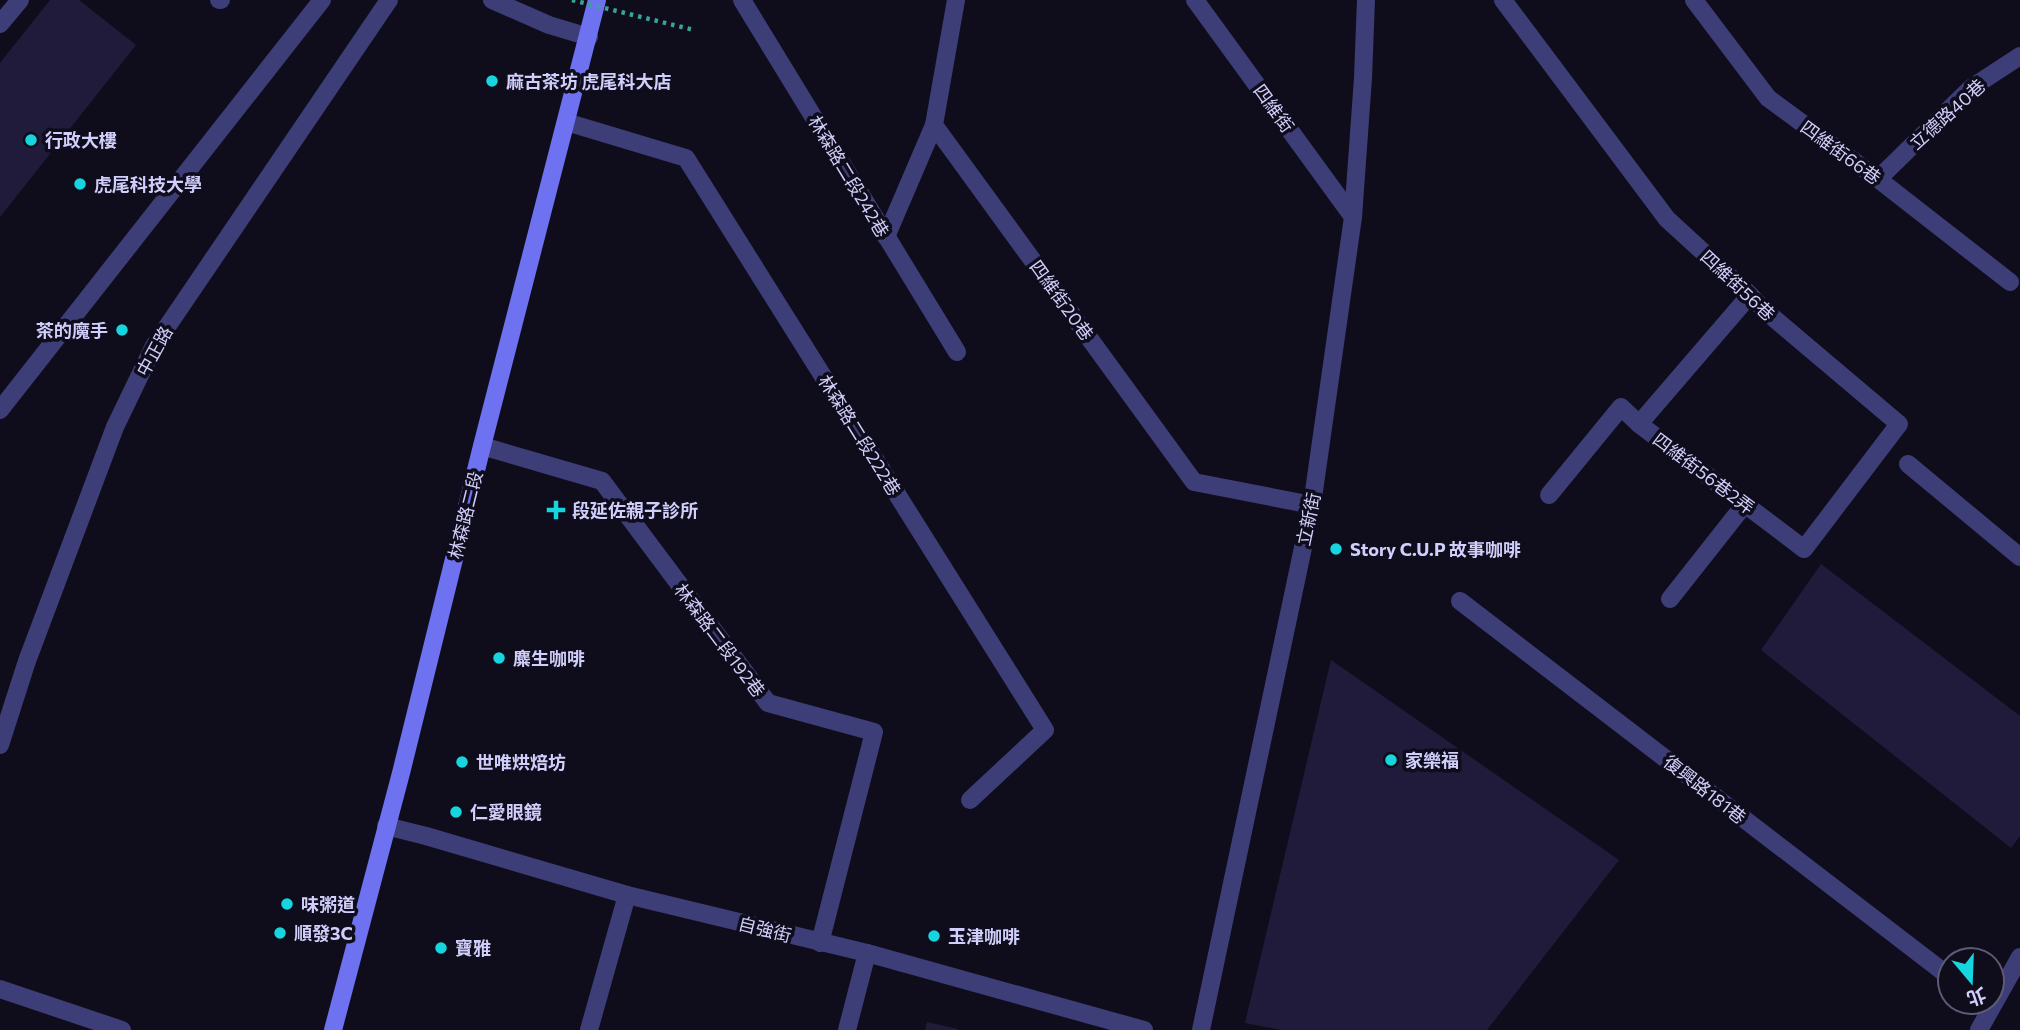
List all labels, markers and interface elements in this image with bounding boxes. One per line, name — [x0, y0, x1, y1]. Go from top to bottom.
place label: 麻古茶坊 虎尾科大店 — [506, 70, 671, 92]
marker: 麻古茶坊 虎尾科大店 — [484, 73, 500, 89]
street label: 立德路40巷 — [1905, 74, 1989, 154]
street label: 四維街 — [1249, 80, 1299, 136]
street label: 林森路二段242巷 — [804, 111, 894, 241]
street label: 四維街66巷 — [1797, 116, 1885, 188]
place label: 行政大樓 — [45, 129, 117, 151]
marker: 行政大樓 — [23, 132, 39, 148]
place label: 虎尾科技大學 — [94, 173, 202, 195]
marker: 虎尾科技大學 — [72, 176, 88, 192]
street label: 四維街56巷 — [1696, 245, 1780, 325]
street label: 四維街20巷 — [1026, 256, 1098, 344]
place label: 茶的魔手 — [36, 319, 108, 341]
marker: 茶的魔手 — [114, 322, 130, 338]
street label: 中正路 — [131, 322, 177, 380]
street label: 林森路二段222巷 — [814, 371, 906, 499]
street label: 四維街56巷2弄 — [1649, 428, 1759, 518]
street label: 林森路二段 — [443, 469, 487, 561]
street label: 立新街 — [1292, 490, 1324, 548]
place label: 段延佐親子診所 — [572, 499, 698, 521]
marker: 段延佐親子診所 — [546, 500, 566, 520]
place label: Story C.U.P 故事咖啡 — [1350, 538, 1521, 560]
marker: Story C.U.P 故事咖啡 — [1328, 541, 1344, 557]
street label: 林森路二段192巷 — [670, 579, 770, 701]
place label: 麋生咖啡 — [513, 647, 585, 669]
marker: 麋生咖啡 — [491, 650, 507, 666]
place label: 家樂福 — [1405, 749, 1459, 771]
street label: 復興路181巷 — [1659, 750, 1751, 828]
place label: 世唯烘焙坊 — [476, 751, 566, 773]
marker: 家樂福 — [1383, 752, 1399, 768]
marker: 世唯烘焙坊 — [454, 754, 470, 770]
place label: 仁愛眼鏡 — [470, 801, 542, 823]
marker: 仁愛眼鏡 — [448, 804, 464, 820]
place label: 味粥道 — [301, 893, 355, 915]
marker: 味粥道 — [279, 896, 295, 912]
street label: 自強街 — [736, 912, 794, 946]
place label: 順發3C — [294, 922, 353, 944]
marker: 順發3C — [272, 925, 288, 941]
place label: 玉津咖啡 — [948, 925, 1020, 947]
marker: 玉津咖啡 — [926, 928, 942, 944]
place label: 寶雅 — [455, 937, 491, 959]
marker: 寶雅 — [433, 940, 449, 956]
north arrow — [1936, 946, 2006, 1016]
text: 北 — [1964, 984, 1989, 1012]

